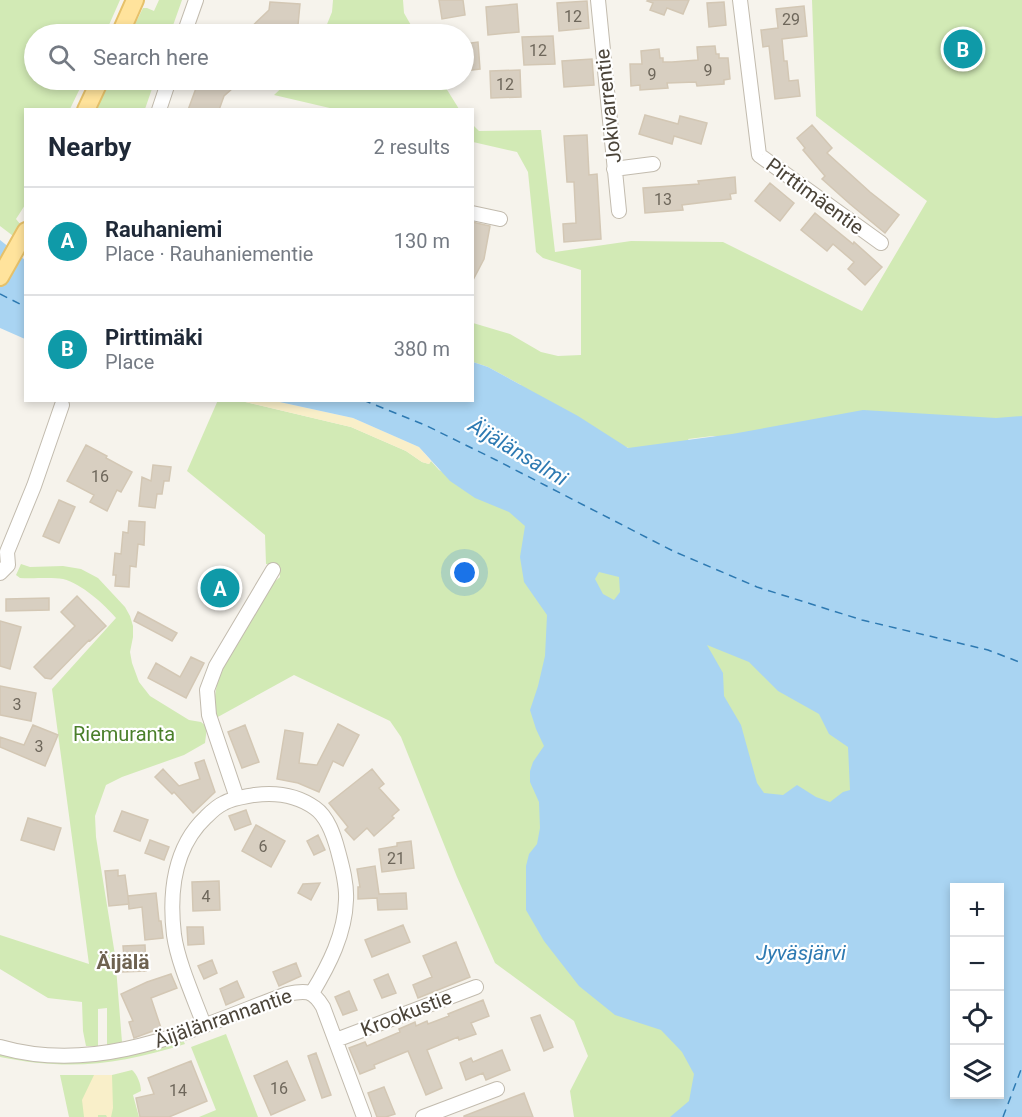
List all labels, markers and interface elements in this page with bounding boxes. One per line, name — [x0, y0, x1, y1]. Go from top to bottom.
house number: 12 — [564, 7, 582, 26]
house number: 29 — [782, 10, 800, 29]
search box — [24, 24, 474, 90]
pin: B — [944, 26, 982, 72]
icon: search — [45, 41, 78, 74]
house number: 12 — [529, 41, 547, 60]
text: Search here — [93, 45, 209, 70]
street label: Jokivarrentie — [590, 48, 626, 164]
house number: 9 — [704, 61, 713, 80]
house number: 9 — [648, 65, 657, 84]
house number: 12 — [496, 75, 514, 94]
text: Nearby — [48, 132, 131, 162]
text: 2 results — [374, 135, 450, 159]
street label: Pirttimäentie — [762, 153, 868, 239]
house number: 13 — [654, 190, 672, 209]
text: Rauhaniemi — [105, 217, 222, 242]
text: A — [61, 229, 74, 253]
text: 130 m — [394, 229, 450, 253]
text: Place · Rauhaniementie — [105, 242, 313, 266]
text: Pirttimäki — [105, 325, 203, 350]
text: B — [61, 337, 74, 361]
text: 380 m — [394, 337, 450, 361]
text: Place — [105, 350, 154, 374]
water label: Äijälänsalmi — [463, 413, 572, 491]
house number: 16 — [91, 467, 109, 486]
your location — [450, 558, 479, 587]
pin: A — [200, 566, 240, 610]
house number: 3 — [13, 695, 22, 714]
park label: Riemuranta — [73, 722, 175, 746]
house number: 3 — [35, 737, 44, 756]
house number: 6 — [259, 837, 268, 856]
house number: 21 — [387, 849, 405, 868]
map controls — [950, 883, 1004, 1099]
button: + — [950, 883, 1004, 937]
house number: 4 — [202, 887, 211, 906]
button: − — [950, 937, 1004, 991]
water label: Jyväsjärvi — [756, 941, 846, 965]
district label: Äijälä — [96, 950, 150, 974]
street label: Äijälänrannantie — [151, 983, 295, 1053]
street label: Krookustie — [357, 985, 455, 1041]
button: locate — [950, 991, 1004, 1045]
button: layers — [950, 1045, 1004, 1099]
house number: 16 — [270, 1079, 288, 1098]
house number: 14 — [169, 1081, 187, 1100]

